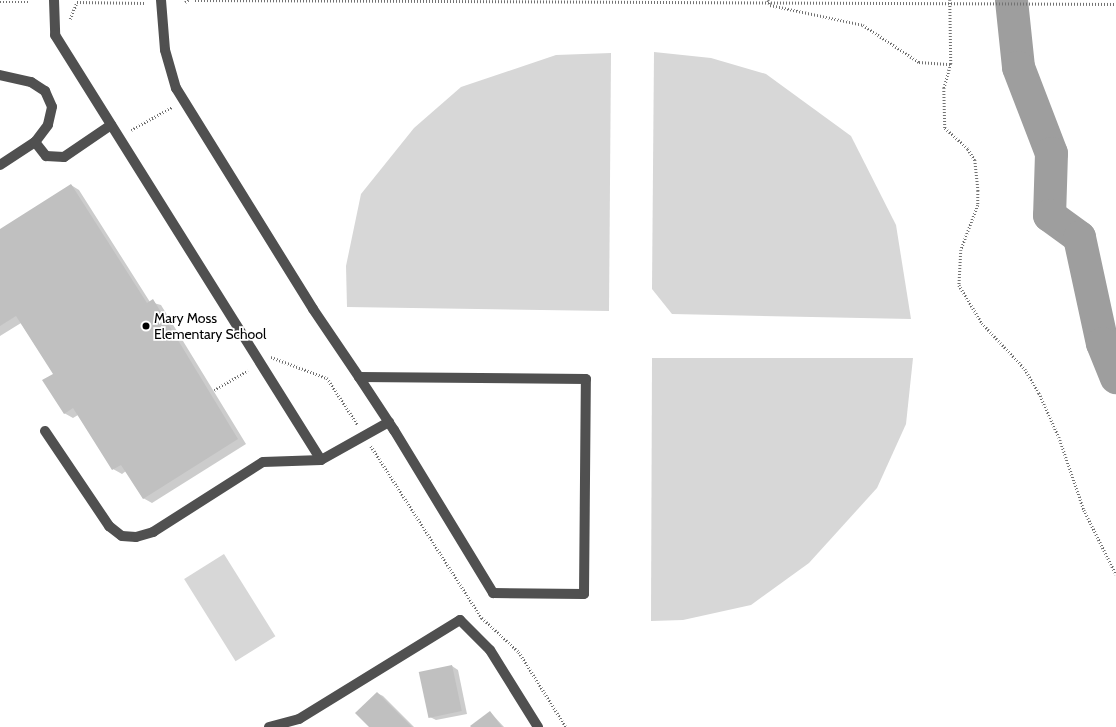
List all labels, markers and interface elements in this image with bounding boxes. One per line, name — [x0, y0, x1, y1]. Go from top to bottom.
place label: Mary Moss Elementary School — [154, 310, 266, 342]
marker: Mary Moss Elementary School — [141, 321, 151, 331]

